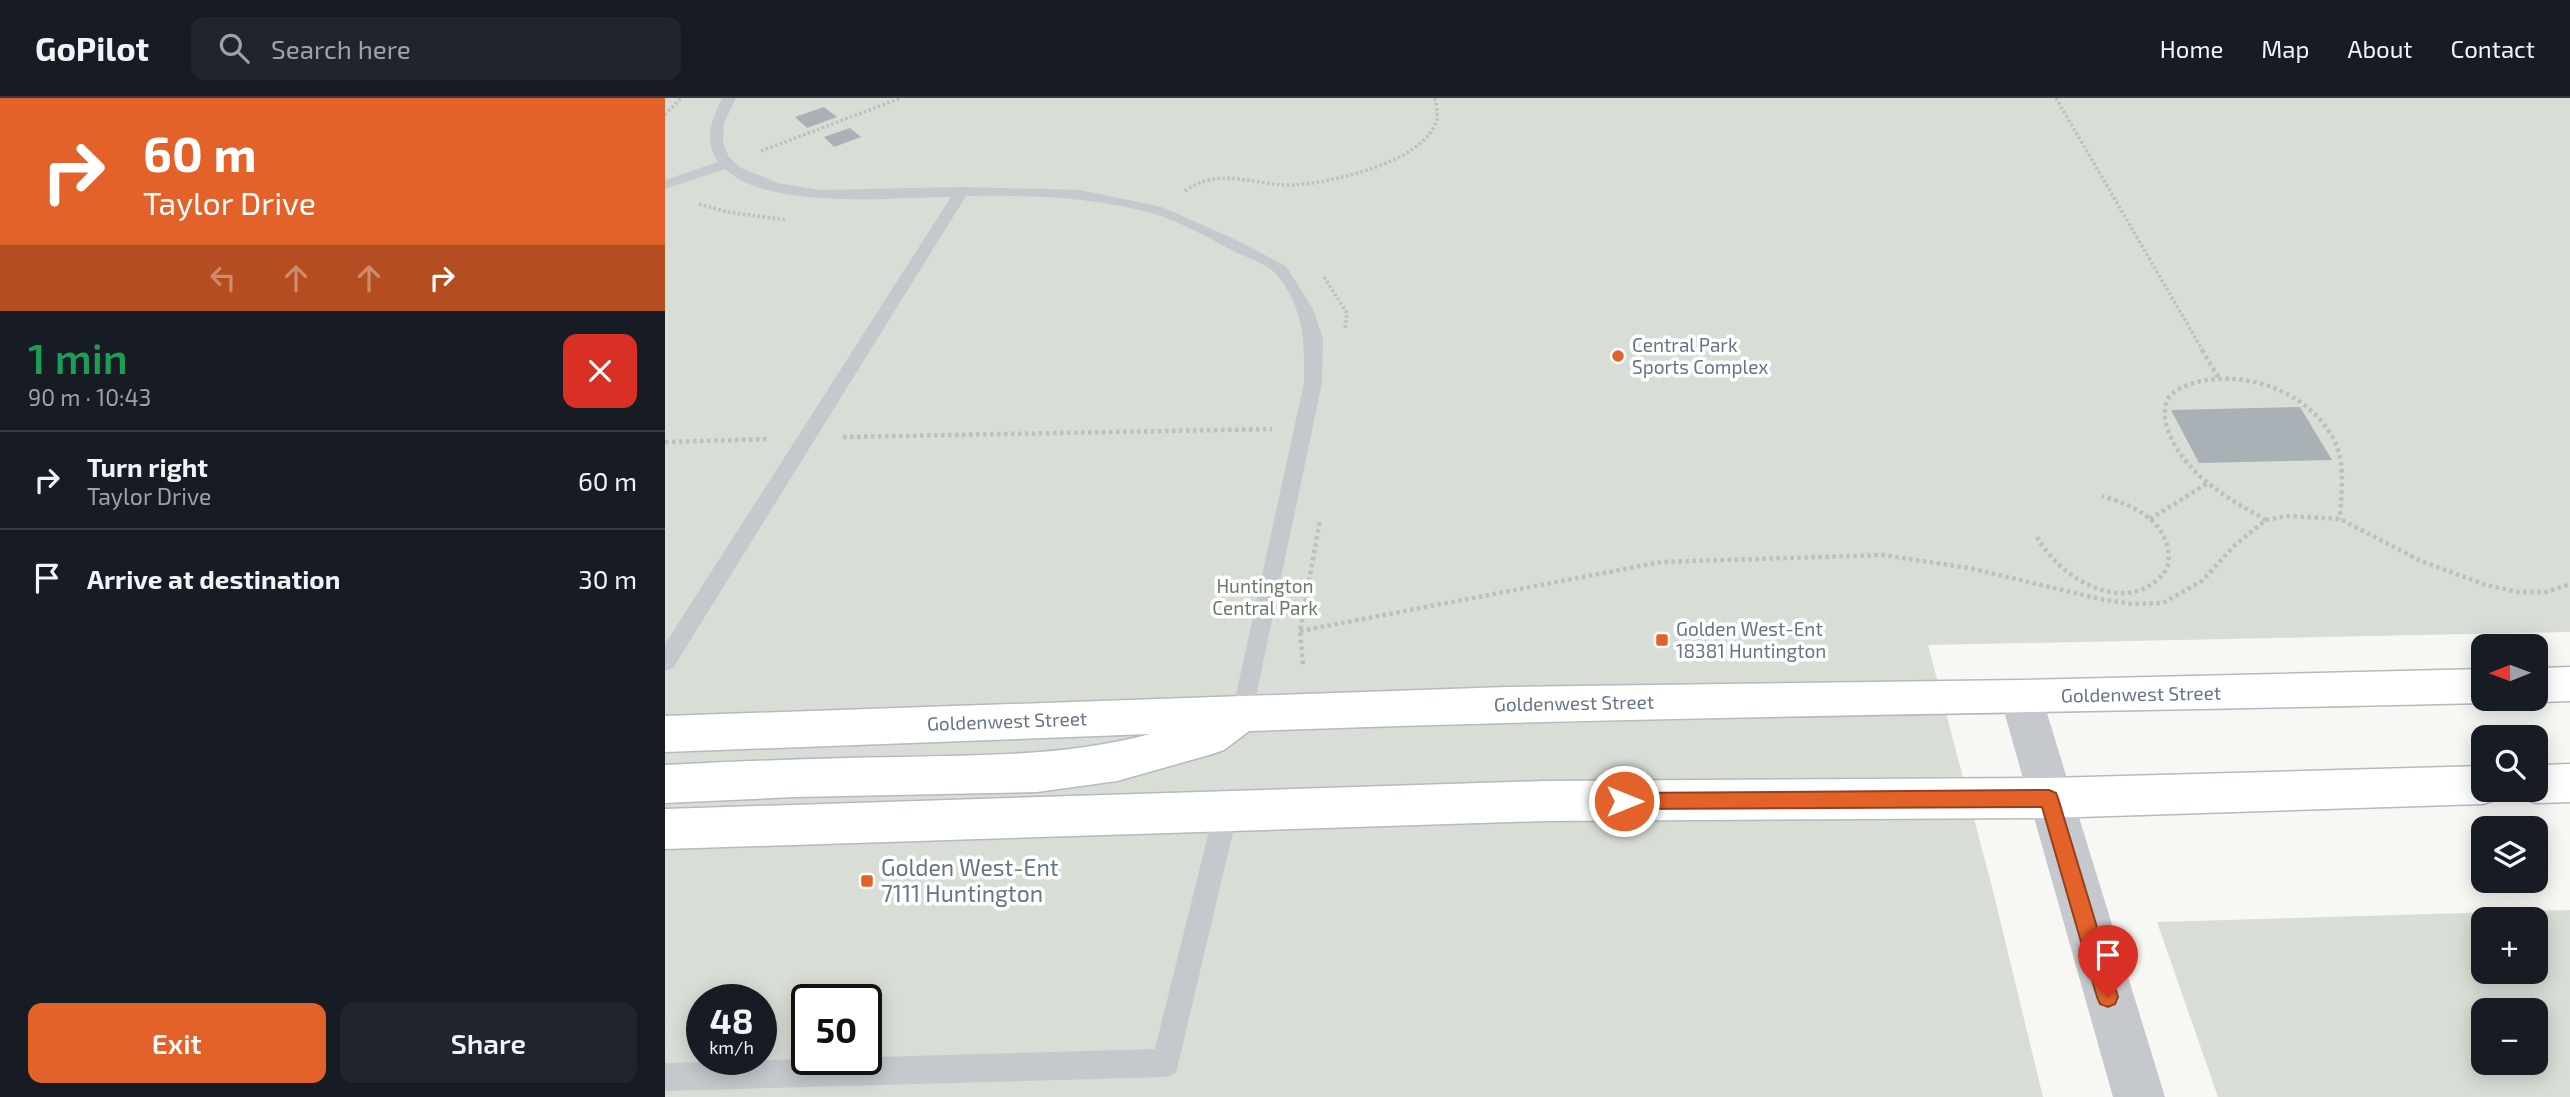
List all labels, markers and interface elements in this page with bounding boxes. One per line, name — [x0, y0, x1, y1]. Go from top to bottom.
search box — [191, 17, 681, 80]
text: GoPilot — [35, 28, 149, 68]
icon: search — [215, 29, 253, 67]
text: Search here — [271, 33, 411, 64]
text: Home — [2160, 34, 2223, 63]
text: Map — [2261, 34, 2309, 63]
text: About — [2347, 34, 2413, 63]
text: Contact — [2451, 34, 2535, 63]
text: 60 m — [143, 123, 257, 182]
icon: right — [28, 126, 119, 217]
text: Taylor Drive — [143, 183, 316, 221]
icon: left — [204, 259, 242, 297]
icon: ahead — [277, 259, 315, 297]
icon: ahead — [350, 259, 388, 297]
icon: right — [423, 259, 461, 297]
text: 1 min — [28, 332, 128, 382]
place label: Central Park Sports Complex — [1632, 333, 1768, 378]
button: close — [563, 334, 637, 408]
marker: Central Park Sports Complex — [1610, 348, 1626, 364]
text: 90 m · 10:43 — [28, 383, 151, 411]
text: Turn right — [87, 451, 208, 482]
icon: right — [28, 461, 66, 499]
text: 60 m — [578, 465, 637, 496]
text: Taylor Drive — [87, 482, 211, 510]
icon: arrive — [28, 559, 66, 597]
text: Arrive at destination — [87, 563, 340, 594]
text: 30 m — [578, 563, 637, 594]
park label: Huntington Central Park — [1212, 574, 1318, 619]
place label: Golden West-Ent 18381 Huntington — [1676, 617, 1826, 662]
marker: Golden West-Ent 18381 Huntington — [1654, 632, 1670, 648]
north arrow — [2471, 634, 2548, 710]
map controls — [2471, 634, 2548, 1075]
street label: Goldenwest Street — [2061, 681, 2221, 706]
street label: Goldenwest Street — [1494, 690, 1654, 715]
street label: Goldenwest Street — [927, 706, 1087, 735]
button: search — [2471, 725, 2548, 802]
position arrow — [1587, 764, 1661, 838]
button: layers — [2471, 816, 2548, 893]
place label: Golden West-Ent 7111 Huntington — [881, 853, 1059, 907]
marker: Golden West-Ent 7111 Huntington — [859, 873, 875, 889]
button: + — [2471, 907, 2548, 984]
pin — [2078, 925, 2138, 997]
icon: arrive — [2089, 936, 2127, 974]
speed limit sign: 50 — [791, 984, 882, 1075]
button: − — [2471, 998, 2548, 1075]
text: 48 — [709, 999, 754, 1041]
button: Exit — [28, 1003, 326, 1083]
button: Share — [340, 1003, 637, 1083]
text: km/h — [709, 1036, 754, 1058]

